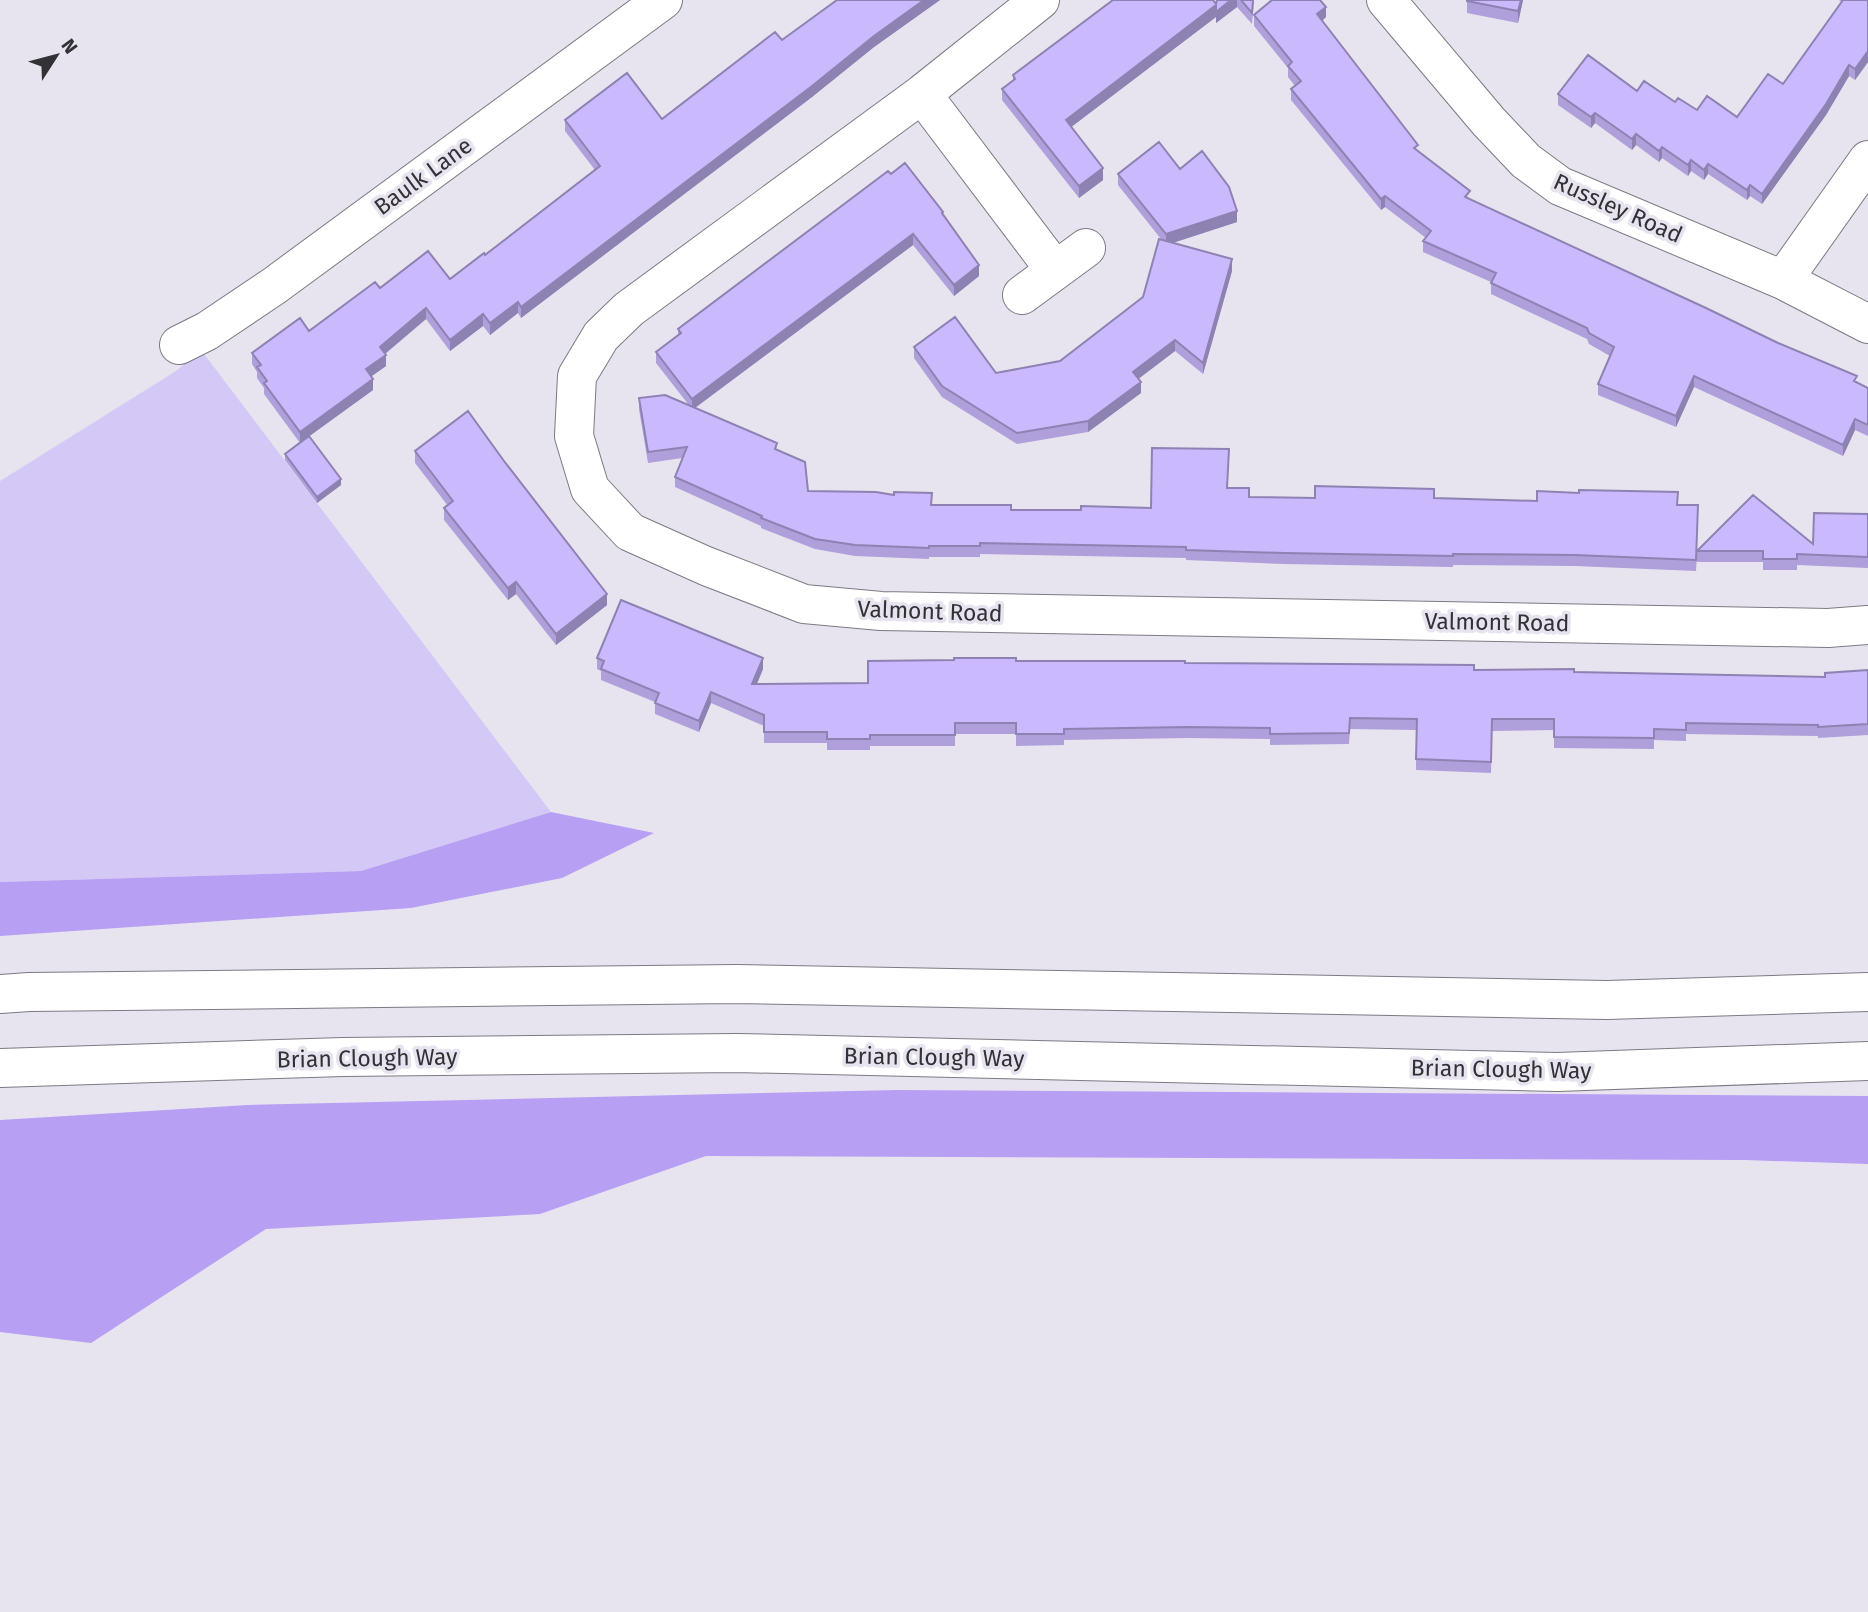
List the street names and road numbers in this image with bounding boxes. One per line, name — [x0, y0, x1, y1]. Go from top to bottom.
street label: Baulk Lane — [369, 131, 477, 221]
street label: Russley Road — [1549, 167, 1687, 249]
street label: Valmont Road — [857, 594, 1003, 628]
street label: Valmont Road — [1424, 607, 1570, 637]
street label: Brian Clough Way — [843, 1041, 1025, 1073]
street label: Brian Clough Way — [276, 1042, 458, 1074]
street label: Brian Clough Way — [1410, 1053, 1592, 1085]

